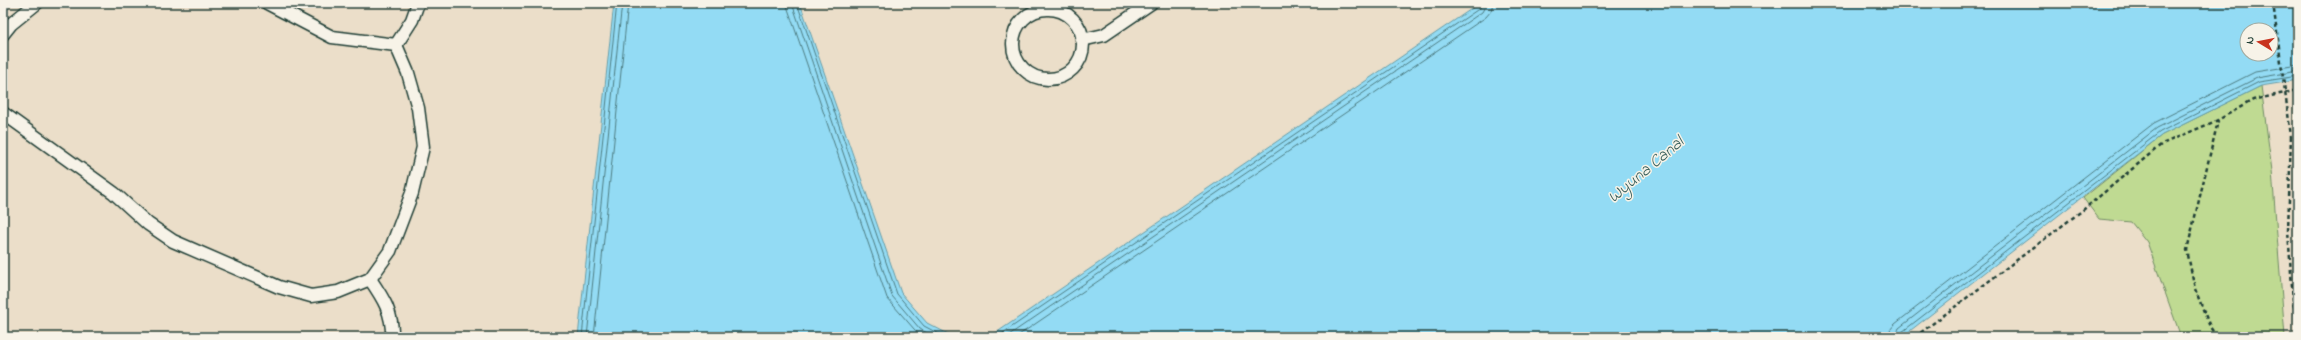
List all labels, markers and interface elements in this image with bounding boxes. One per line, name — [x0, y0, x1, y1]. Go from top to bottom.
north arrow — [2239, 22, 2279, 62]
text: N — [2242, 35, 2259, 45]
water label: Wyuna Canal — [1602, 129, 1692, 210]

